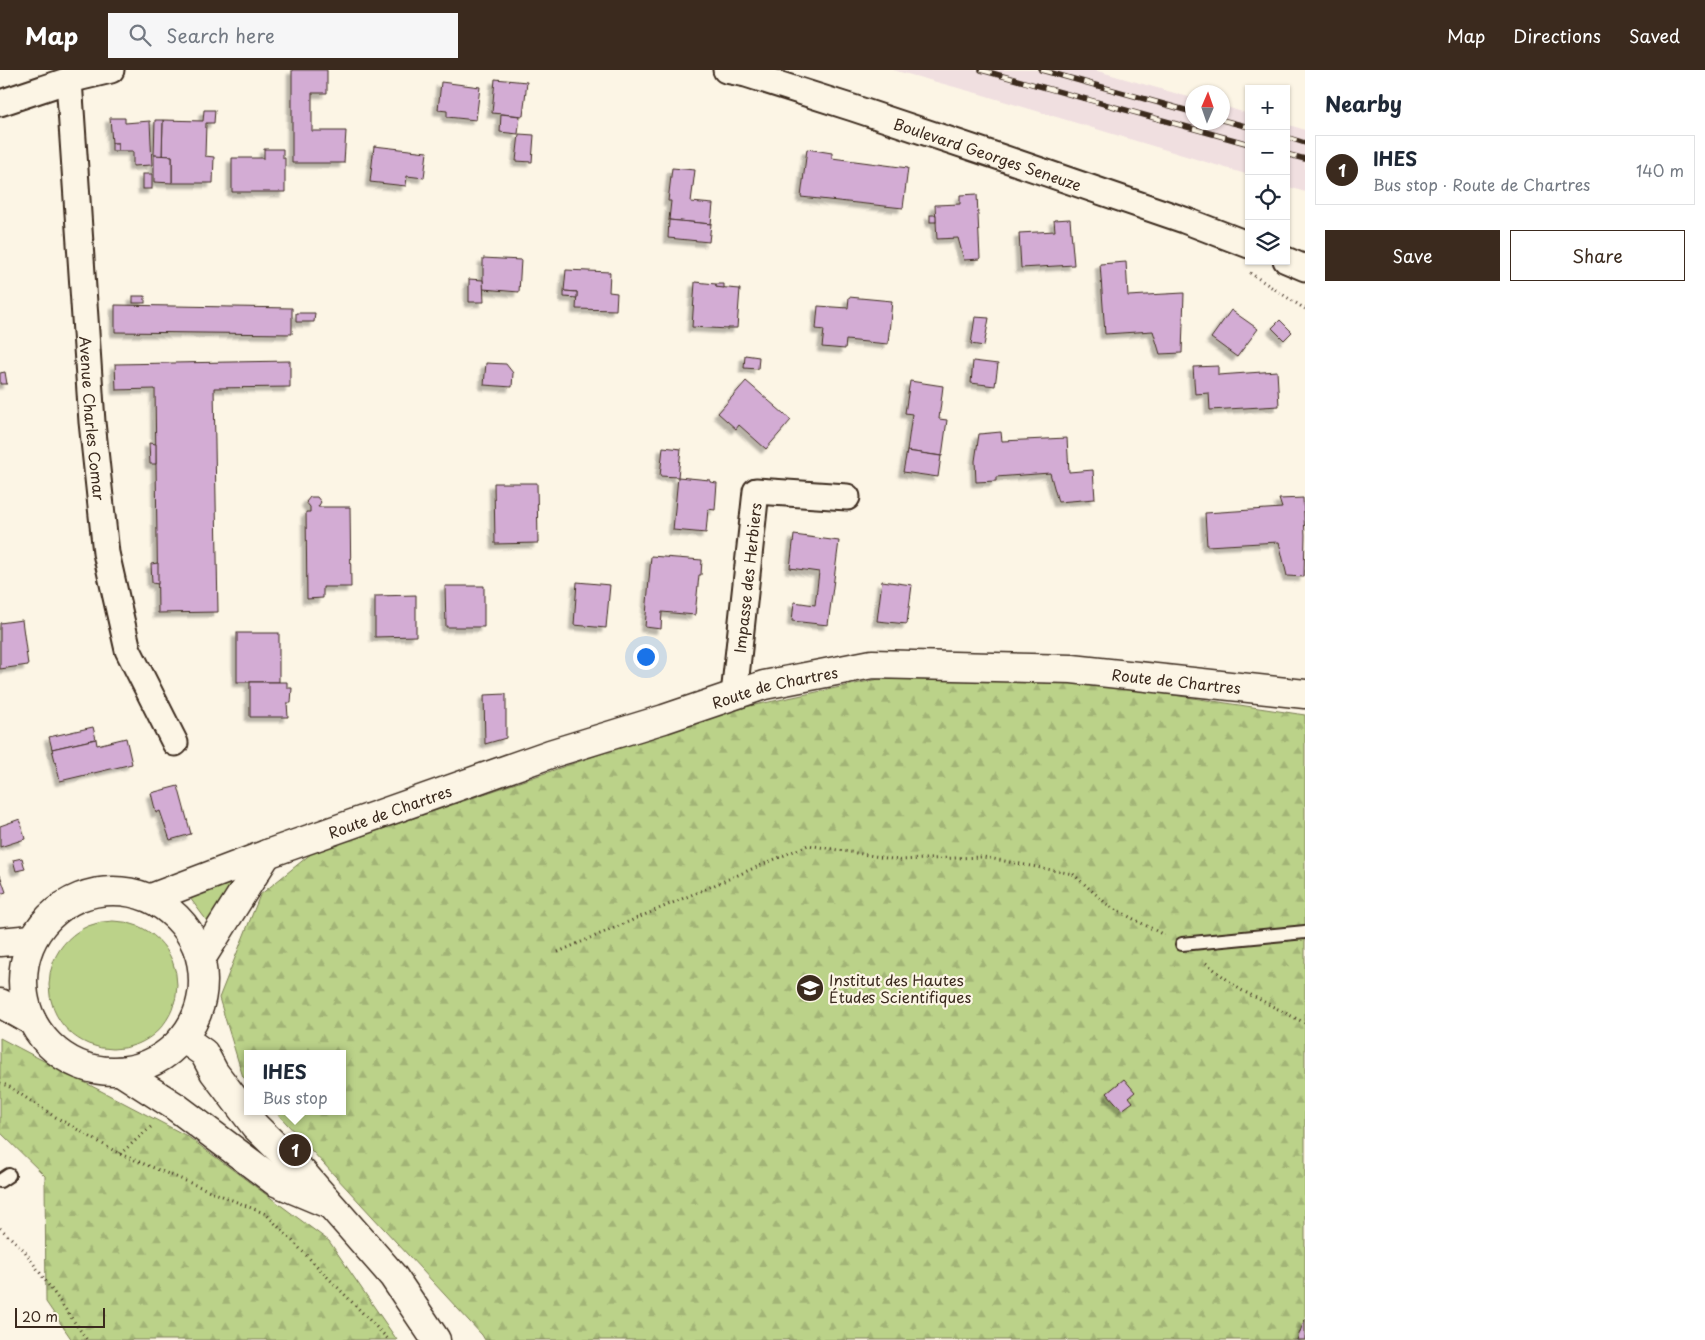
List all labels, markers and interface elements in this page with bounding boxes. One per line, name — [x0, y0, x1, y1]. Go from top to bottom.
search box — [108, 13, 458, 58]
text: Map — [25, 17, 78, 53]
icon: search — [126, 21, 154, 49]
text: Search here — [166, 21, 275, 49]
text: Map — [1447, 22, 1485, 49]
text: Directions — [1513, 22, 1601, 49]
text: Saved — [1629, 22, 1680, 49]
north arrow — [1185, 85, 1230, 130]
map controls — [1245, 85, 1290, 265]
button: + — [1245, 85, 1290, 130]
text: Nearby — [1325, 87, 1402, 119]
street label: Boulevard Georges Seneuze — [891, 111, 1085, 196]
button: − — [1245, 130, 1290, 175]
text: IHES — [1373, 144, 1417, 172]
text: 1 — [1338, 158, 1346, 182]
text: 140 m — [1636, 158, 1684, 182]
text: Bus stop · Route de Chartres — [1373, 172, 1590, 196]
button: locate — [1245, 175, 1290, 220]
button: layers — [1245, 220, 1290, 265]
button: Save — [1325, 230, 1500, 281]
button: Share — [1510, 230, 1685, 281]
street label: Avenue Charles Comar — [75, 335, 112, 502]
street label: Impasse des Herbiers — [727, 501, 766, 654]
your location — [633, 644, 659, 670]
street label: Route de Chartres — [708, 659, 840, 714]
street label: Route de Chartres — [1111, 662, 1242, 699]
street label: Route de Chartres — [325, 778, 455, 843]
place label: Institut des Hautes Études Scientifiques — [829, 968, 972, 1008]
school or university icon: Institut des Hautes Études Scientifiques — [795, 973, 825, 1003]
popup — [244, 1050, 346, 1115]
text: IHES — [262, 1057, 307, 1085]
text: Bus stop — [262, 1085, 328, 1109]
pin: 1 — [279, 1131, 311, 1169]
scale bar — [15, 1305, 105, 1328]
text: 20 m — [22, 1306, 58, 1327]

